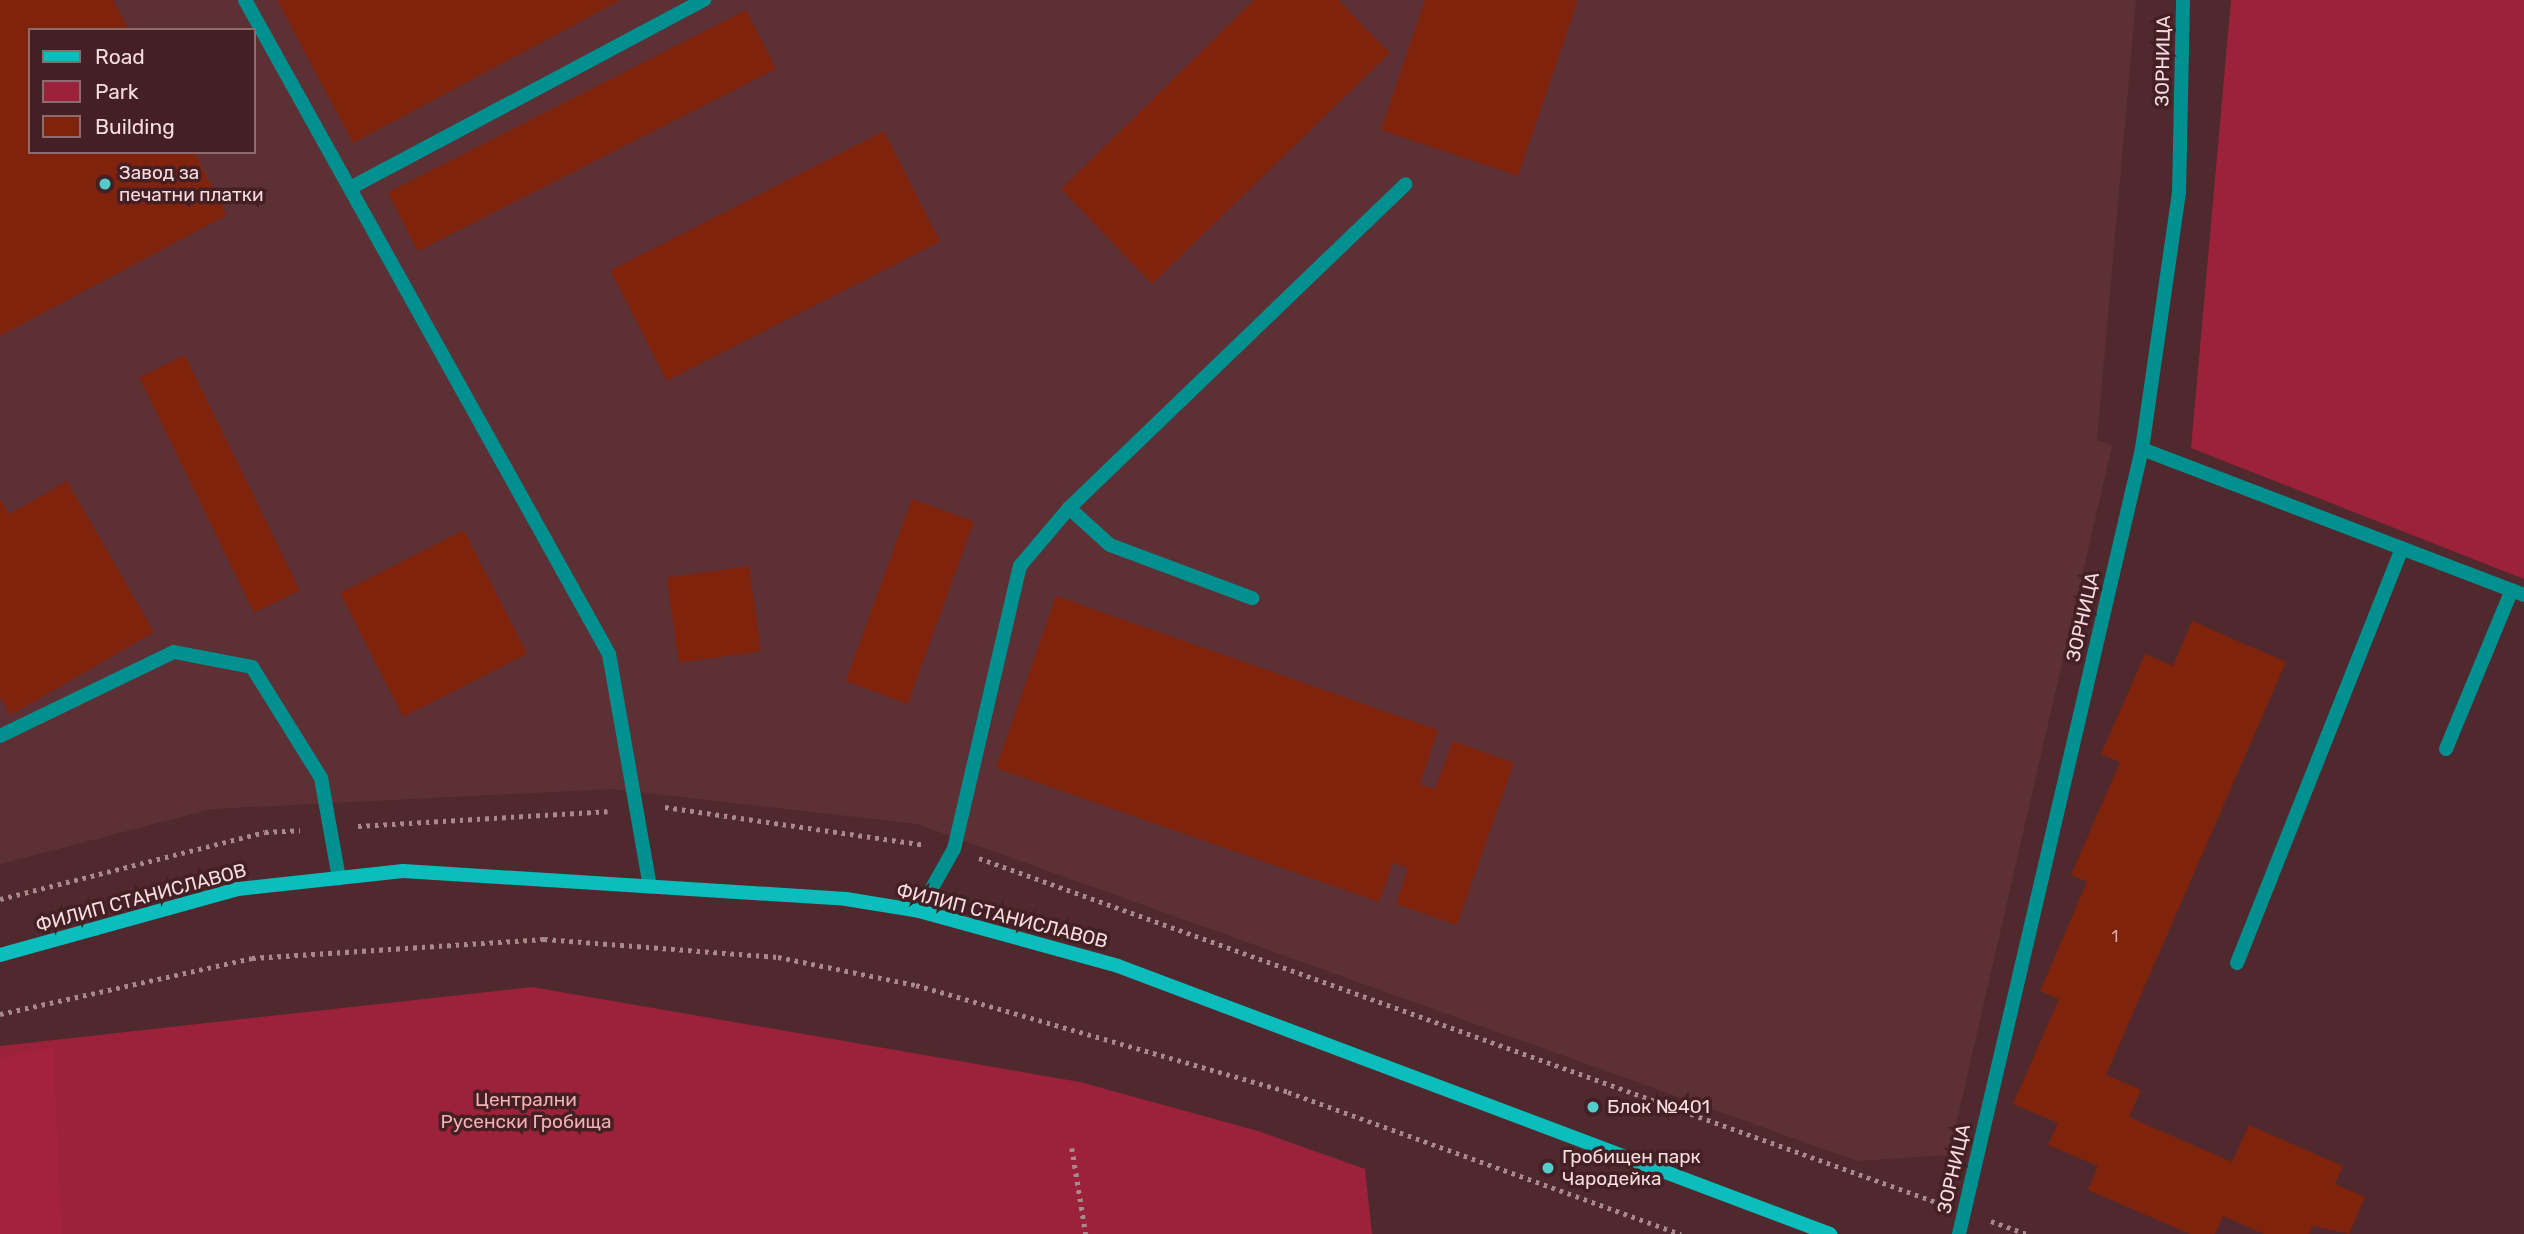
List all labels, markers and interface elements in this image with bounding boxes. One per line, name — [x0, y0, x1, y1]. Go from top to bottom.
street label: ЗОРНИЦА — [2151, 15, 2175, 107]
legend — [28, 28, 256, 154]
text: Road — [95, 44, 145, 69]
text: Park — [95, 79, 139, 104]
text: Building — [95, 114, 175, 139]
place label: Завод за печатни платки — [119, 162, 264, 206]
marker: Завод за печатни платки — [97, 176, 113, 192]
street label: ЗОРНИЦА — [2062, 570, 2104, 664]
street label: ФИЛИП СТАНИСЛАВОВ — [33, 859, 249, 937]
street label: ФИЛИП СТАНИСЛАВОВ — [894, 879, 1110, 953]
house number: 1 — [2112, 927, 2118, 947]
park label: Централни Русенски Гробища — [441, 1089, 611, 1133]
place label: Блок №401 — [1607, 1096, 1710, 1118]
marker: Блок №401 — [1585, 1099, 1601, 1115]
street label: ЗОРНИЦА — [1933, 1122, 1975, 1216]
place label: Гробищен парк Чародейка — [1562, 1146, 1701, 1190]
marker: Гробищен парк Чародейка — [1540, 1160, 1556, 1176]

